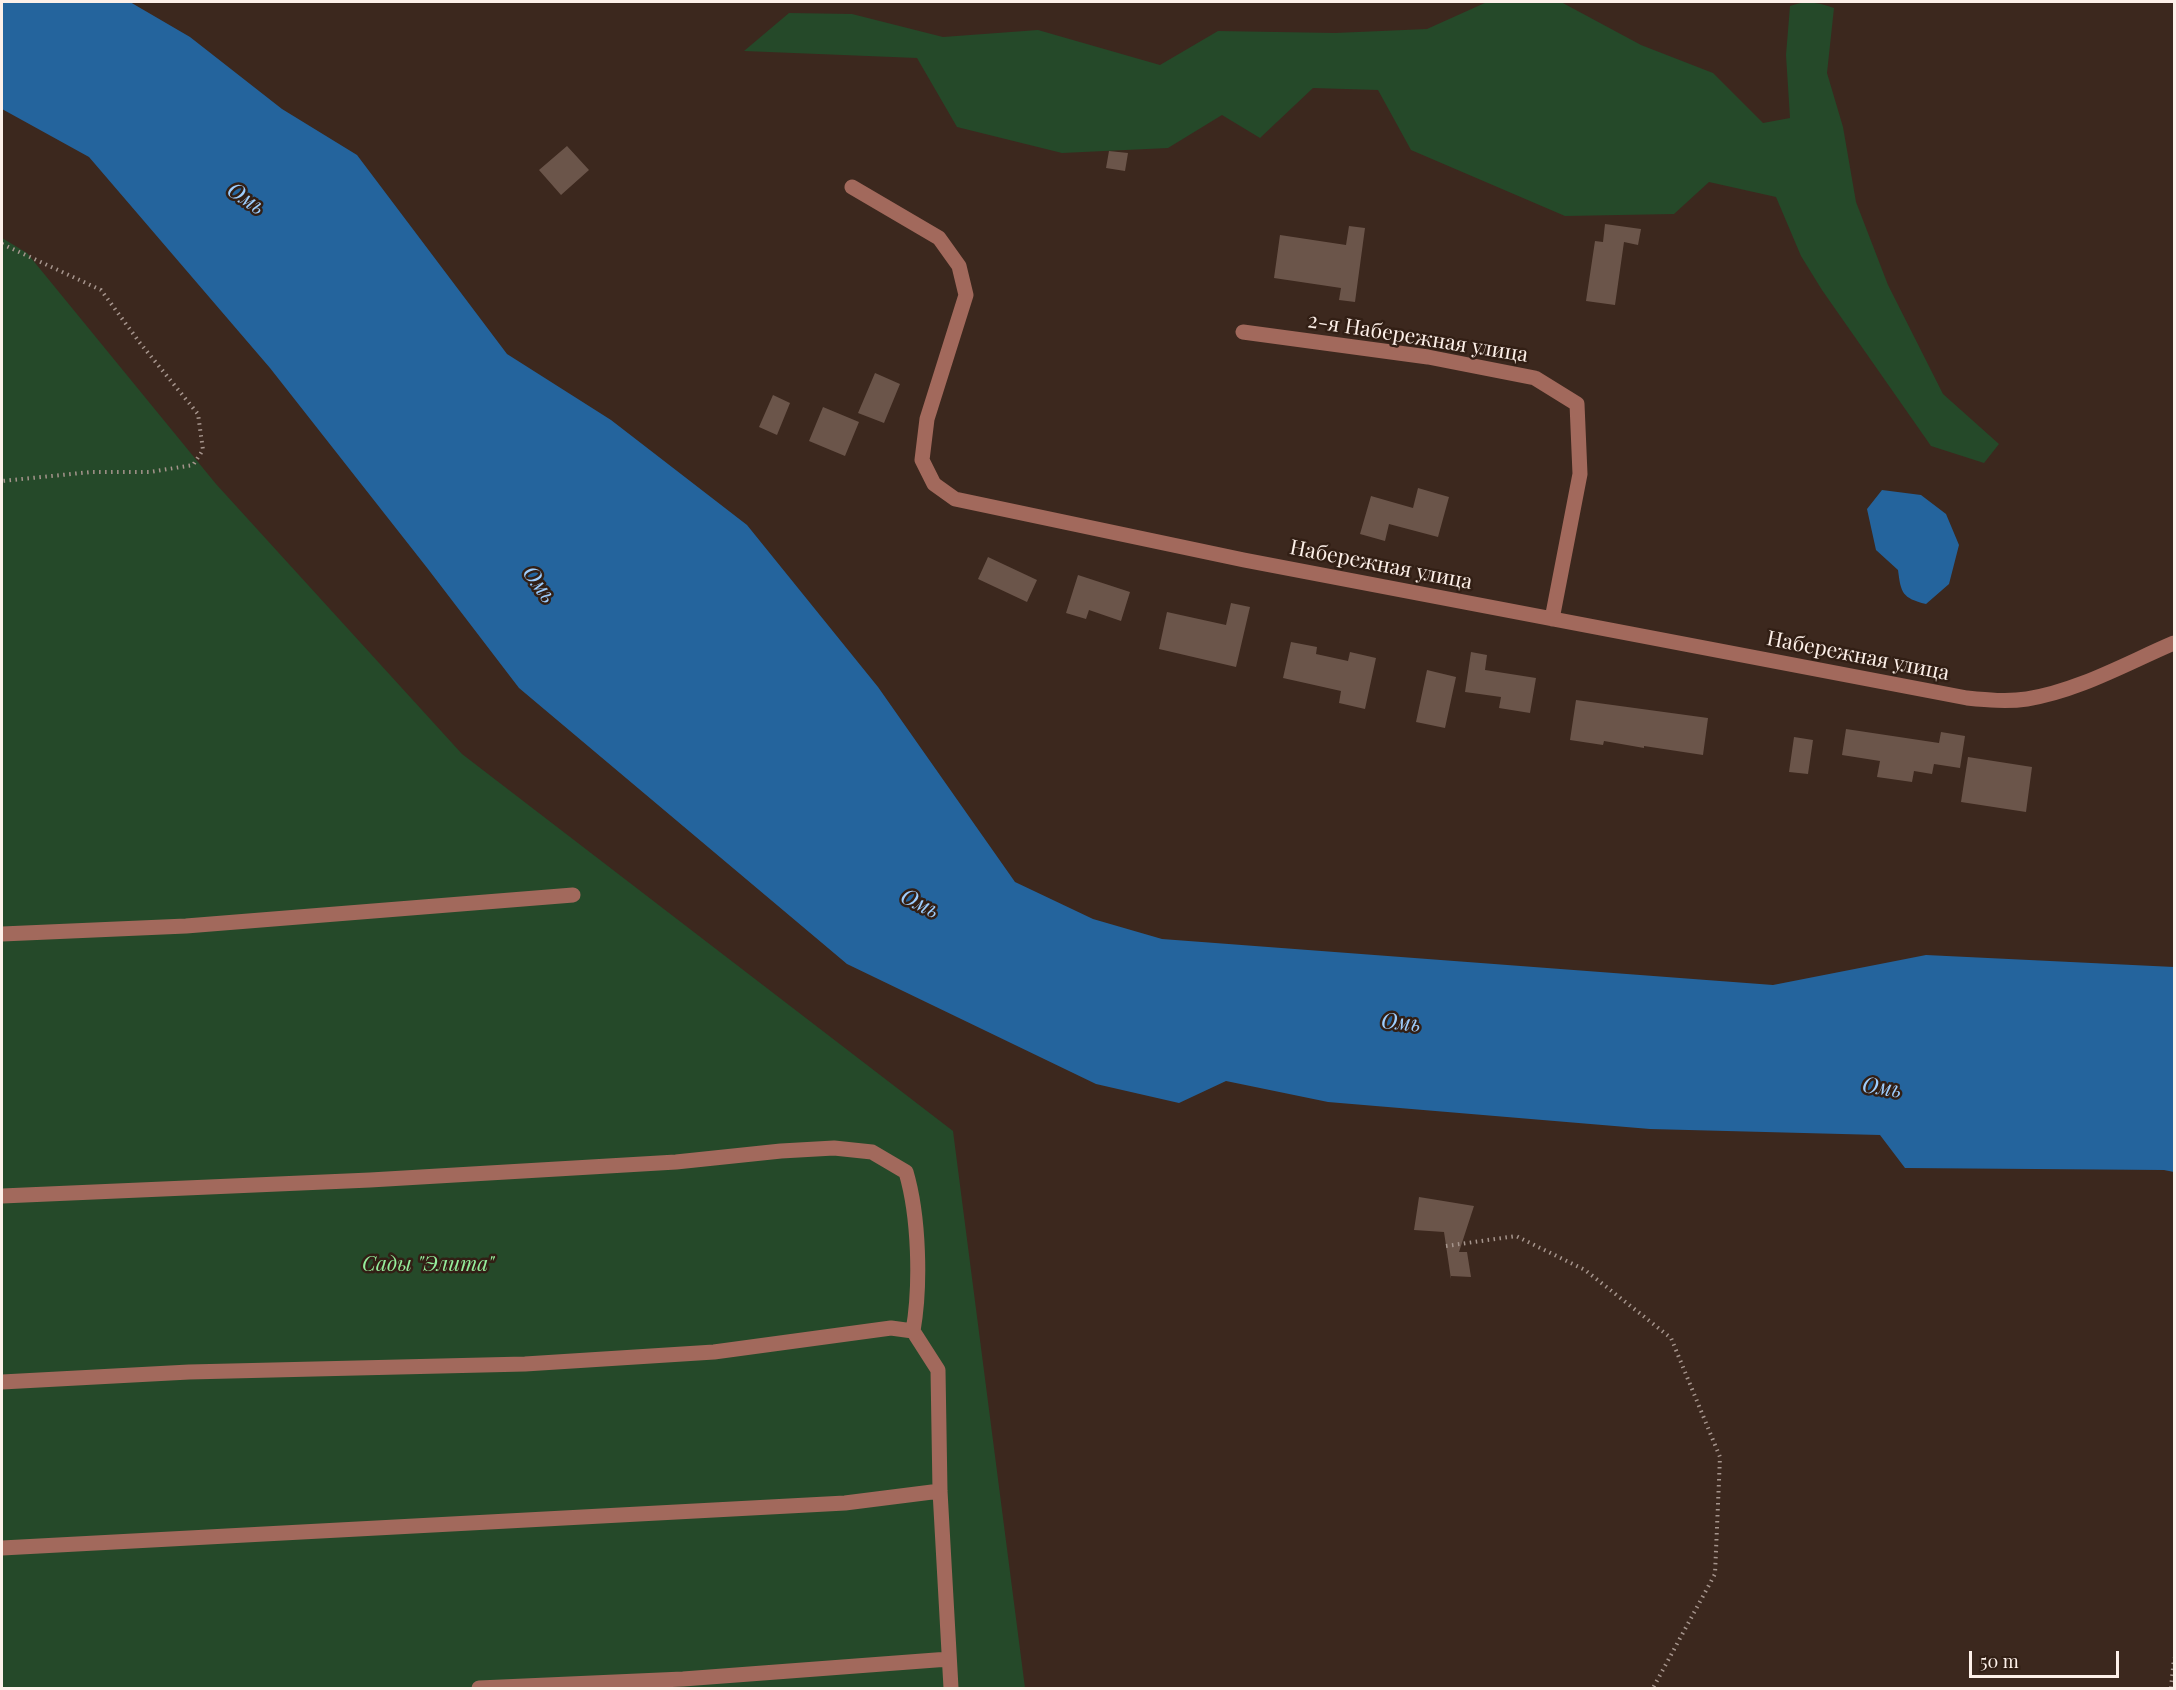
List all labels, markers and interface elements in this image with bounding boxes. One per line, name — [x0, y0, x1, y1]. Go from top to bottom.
water label: Омь — [222, 177, 270, 221]
street label: 2-я Набережная улица — [1306, 308, 1530, 368]
street label: Набережная улица — [1288, 535, 1474, 595]
water label: Омь — [517, 561, 561, 609]
street label: Набережная улица — [1765, 626, 1951, 686]
water label: Омь — [896, 883, 944, 925]
water label: Омь — [1380, 1008, 1422, 1038]
water label: Омь — [1860, 1072, 1904, 1104]
park label: Сады "Элита" — [362, 1251, 494, 1277]
scale bar — [1972, 1639, 2122, 1677]
text: 50 m — [1980, 1649, 2019, 1673]

